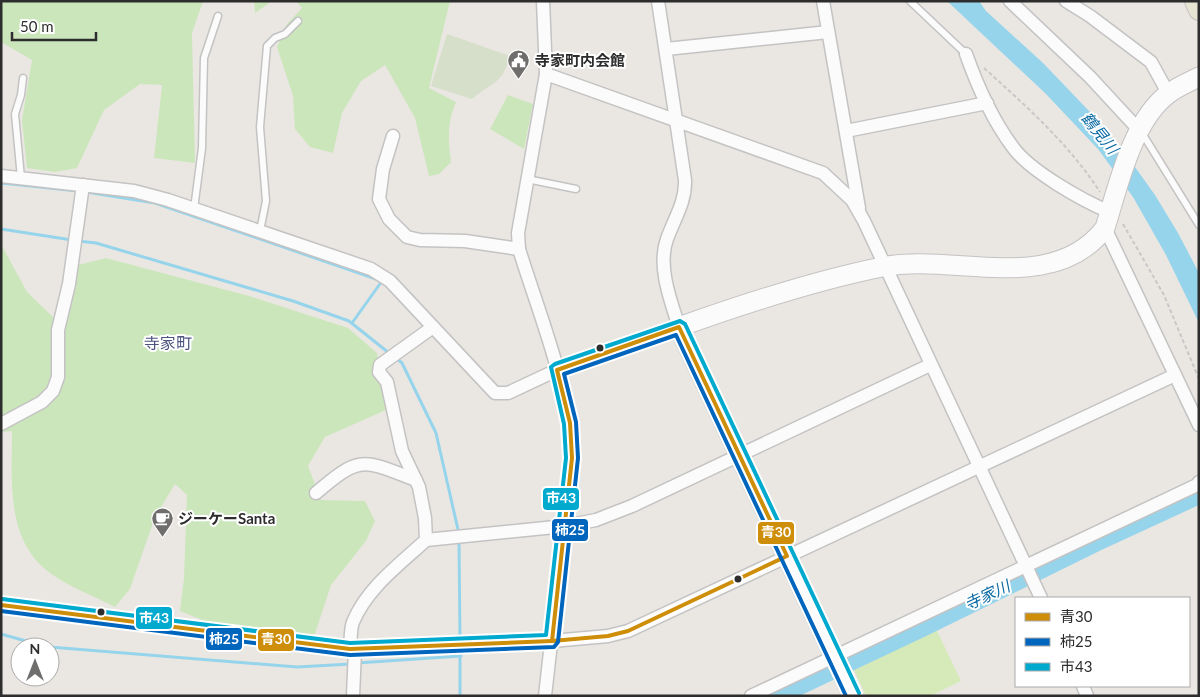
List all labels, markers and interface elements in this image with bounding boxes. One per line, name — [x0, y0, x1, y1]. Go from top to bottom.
scale bar — [12, 10, 96, 42]
text: 50 m — [20, 17, 54, 35]
public building icon: 寺家町内会館 — [507, 49, 531, 80]
place label: 寺家町内会館 — [535, 51, 625, 69]
water label: 鶴見川 — [1078, 108, 1124, 159]
district label: 寺家町 — [144, 333, 192, 352]
unlabelled marker — [595, 343, 605, 353]
line badge: 市43 — [542, 487, 580, 511]
text: 市43 — [546, 489, 576, 506]
cafe icon: ジーケーSanta — [150, 507, 174, 538]
place label: ジーケーSanta — [178, 509, 275, 527]
line badge: 柿25 — [551, 518, 589, 542]
text: 柿25 — [555, 521, 585, 538]
line badge: 青30 — [757, 521, 795, 545]
text: 青30 — [761, 523, 791, 540]
unlabelled marker — [733, 574, 743, 584]
water label: 寺家川 — [961, 575, 1014, 613]
legend — [1015, 597, 1190, 687]
line badge: 市43 — [135, 606, 173, 630]
unlabelled marker — [96, 607, 106, 617]
text: 青30 — [1060, 607, 1093, 625]
text: 市43 — [139, 609, 169, 626]
line badge: 柿25 — [205, 627, 243, 651]
line badge: 青30 — [257, 628, 295, 652]
text: 柿25 — [209, 630, 239, 647]
text: 青30 — [261, 630, 291, 647]
text: 柿25 — [1060, 632, 1092, 650]
north arrow — [10, 637, 60, 687]
text: N — [30, 640, 40, 657]
text: 市43 — [1060, 657, 1092, 675]

